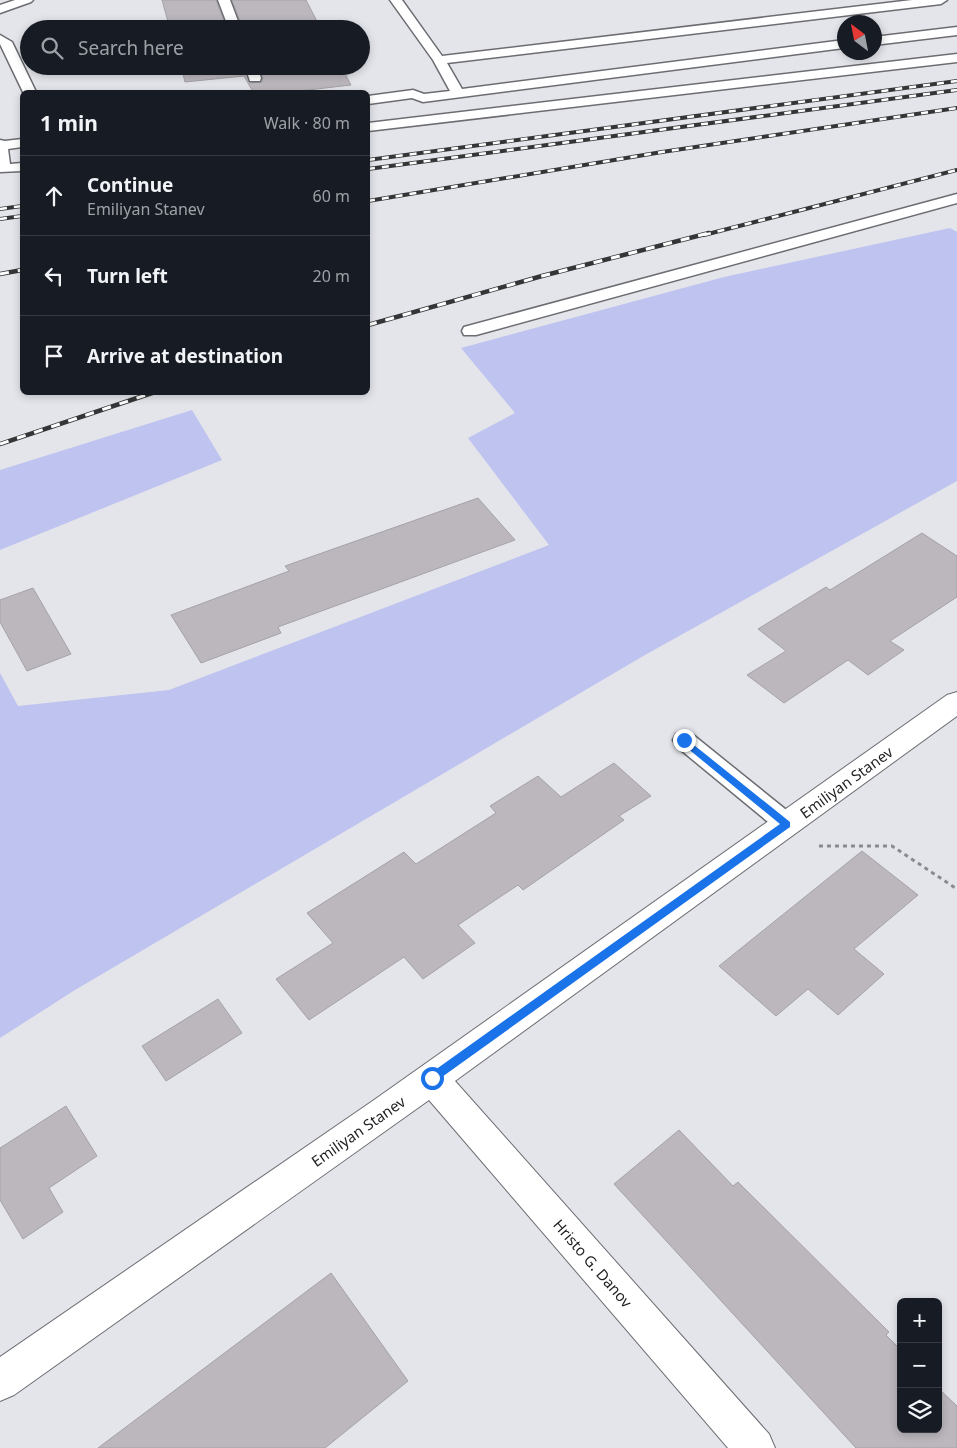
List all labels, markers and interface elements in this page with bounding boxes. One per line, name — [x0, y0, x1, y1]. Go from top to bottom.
north arrow — [837, 15, 882, 60]
search box — [20, 20, 370, 75]
icon: search — [38, 34, 66, 62]
text: Search here — [78, 35, 184, 61]
text: 1 min — [40, 109, 98, 137]
text: Walk · 80 m — [264, 112, 350, 134]
text: Continue — [87, 172, 173, 198]
icon: ahead — [40, 182, 68, 210]
text: 60 m — [313, 185, 350, 207]
text: Emiliyan Stanev — [87, 198, 205, 220]
icon: left — [40, 262, 68, 290]
text: Turn left — [87, 263, 168, 289]
text: 20 m — [313, 265, 350, 287]
icon: arrive — [40, 342, 68, 370]
text: Arrive at destination — [87, 343, 283, 369]
route end — [673, 729, 696, 752]
street label: Emiliyan Stanev — [795, 741, 897, 823]
route start — [421, 1067, 444, 1090]
street label: Emiliyan Stanev — [307, 1091, 409, 1171]
street label: Hristo G. Danov — [549, 1215, 637, 1312]
map controls — [897, 1298, 942, 1433]
button: + — [897, 1298, 942, 1343]
button: − — [897, 1343, 942, 1388]
button: layers — [897, 1388, 942, 1433]

